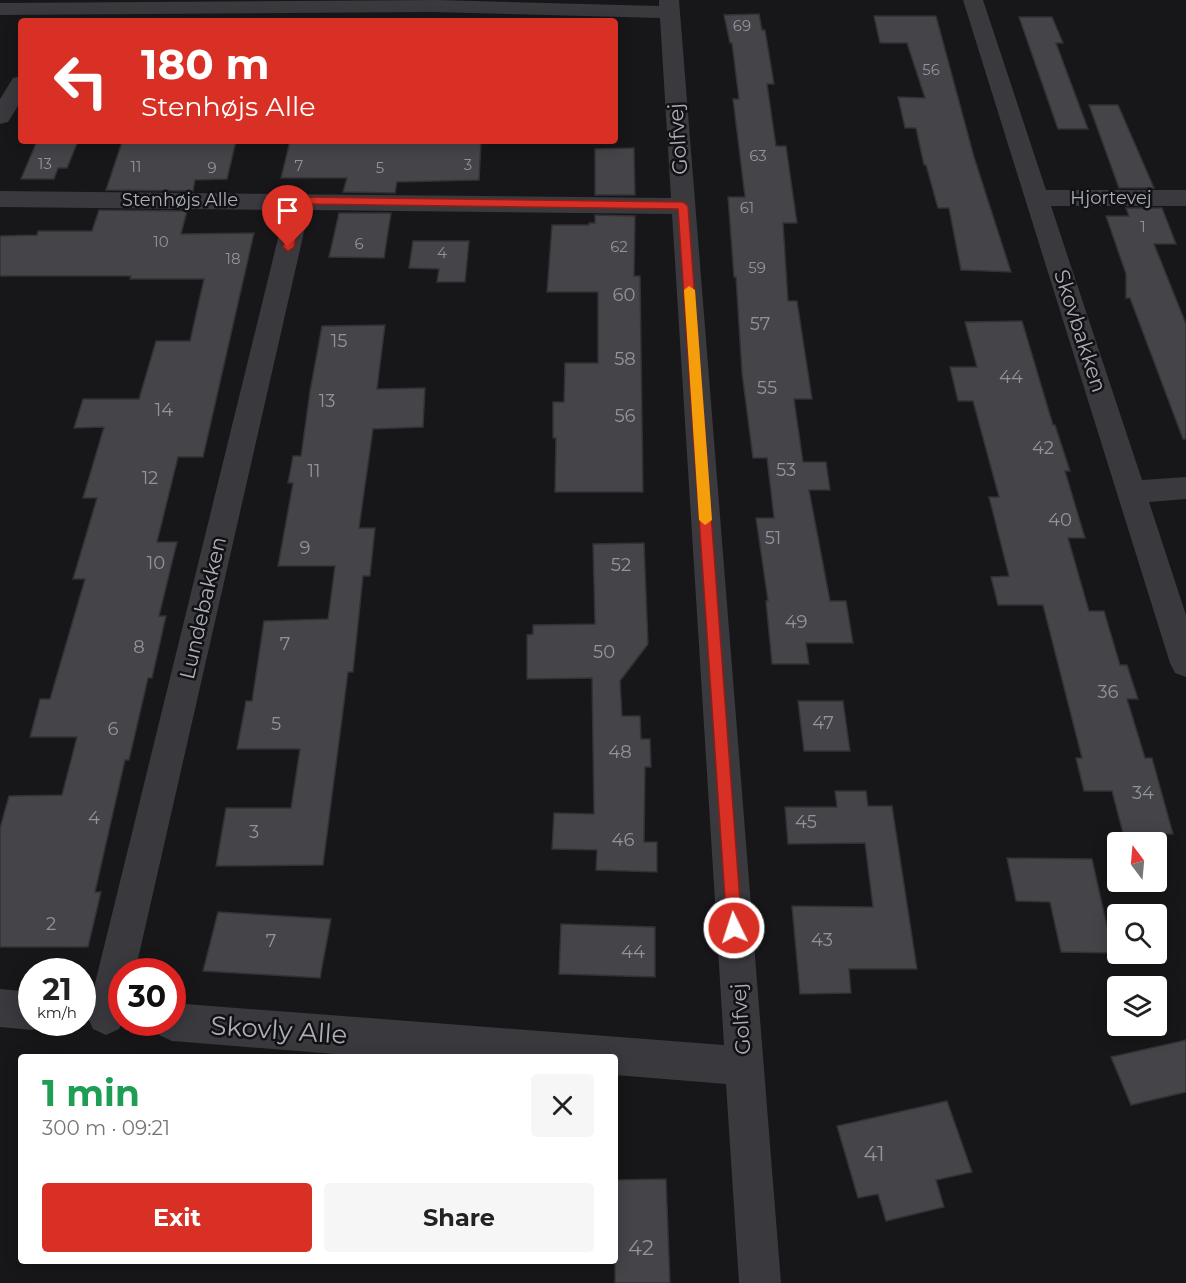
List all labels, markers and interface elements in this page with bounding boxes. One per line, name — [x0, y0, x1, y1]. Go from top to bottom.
house number: 69 — [733, 16, 751, 35]
text: 180 m — [141, 38, 270, 90]
icon: left — [42, 42, 120, 120]
house number: 56 — [922, 60, 940, 79]
text: Stenhøjs Alle — [141, 90, 316, 123]
street label: Golfvej — [663, 102, 692, 176]
house number: 63 — [749, 146, 767, 165]
house number: 13 — [38, 154, 52, 173]
house number: 3 — [464, 155, 472, 174]
house number: 7 — [295, 156, 304, 175]
house number: 11 — [131, 157, 141, 176]
house number: 9 — [207, 158, 217, 177]
house number: 5 — [376, 158, 384, 177]
pin — [262, 185, 313, 247]
street label: Hjortevej — [1070, 187, 1152, 209]
street label: Stenhøjs Alle — [122, 189, 238, 211]
icon: arrive — [271, 194, 304, 227]
house number: 61 — [740, 198, 754, 217]
house number: 1 — [1140, 217, 1146, 236]
house number: 10 — [153, 232, 169, 251]
house number: 6 — [354, 234, 364, 253]
house number: 62 — [610, 237, 628, 256]
house number: 4 — [437, 243, 447, 262]
house number: 18 — [226, 249, 241, 268]
house number: 59 — [748, 258, 766, 277]
street label: Skovbakken — [1049, 266, 1112, 395]
house number: 60 — [613, 284, 635, 306]
house number: 57 — [750, 313, 770, 335]
house number: 15 — [331, 330, 347, 352]
house number: 58 — [614, 348, 636, 370]
house number: 44 — [999, 366, 1023, 388]
house number: 55 — [757, 377, 777, 399]
house number: 13 — [319, 390, 335, 412]
house number: 14 — [155, 399, 173, 421]
house number: 56 — [614, 405, 636, 427]
house number: 42 — [1032, 437, 1054, 459]
house number: 53 — [776, 459, 796, 481]
house number: 11 — [308, 460, 321, 482]
house number: 12 — [142, 467, 158, 489]
house number: 40 — [1048, 509, 1072, 531]
house number: 51 — [765, 527, 781, 549]
street label: Lundebakken — [174, 534, 231, 682]
house number: 9 — [300, 537, 311, 559]
house number: 10 — [147, 552, 165, 574]
house number: 52 — [611, 554, 631, 576]
house number: 49 — [785, 611, 807, 633]
house number: 7 — [280, 633, 290, 655]
house number: 8 — [133, 636, 145, 658]
house number: 50 — [593, 641, 615, 663]
house number: 36 — [1097, 681, 1119, 703]
house number: 47 — [812, 712, 834, 734]
house number: 5 — [271, 713, 281, 735]
house number: 6 — [108, 718, 119, 740]
house number: 48 — [608, 741, 632, 763]
house number: 34 — [1132, 782, 1154, 804]
house number: 4 — [88, 807, 100, 829]
house number: 45 — [795, 811, 817, 833]
house number: 3 — [249, 821, 259, 843]
house number: 46 — [612, 829, 634, 851]
north arrow — [1107, 832, 1167, 892]
map controls — [1107, 832, 1167, 1036]
position arrow — [702, 896, 766, 960]
button: search — [1107, 904, 1167, 964]
house number: 2 — [46, 913, 56, 935]
house number: 43 — [811, 929, 833, 951]
house number: 7 — [266, 930, 276, 952]
house number: 44 — [621, 941, 645, 963]
speed limit sign: 30 — [108, 958, 186, 1036]
text: 21 — [42, 971, 72, 1008]
button: layers — [1107, 976, 1167, 1036]
street label: Golfvej — [726, 982, 755, 1056]
text: km/h — [37, 1003, 77, 1022]
street label: Skovly Alle — [209, 1009, 349, 1051]
text: 1 min — [42, 1071, 140, 1115]
button: close — [531, 1074, 594, 1137]
text: 300 m · 09:21 — [42, 1116, 170, 1140]
house number: 41 — [864, 1141, 884, 1166]
button: Exit — [42, 1183, 312, 1252]
button: Share — [324, 1183, 594, 1252]
house number: 42 — [628, 1235, 654, 1260]

